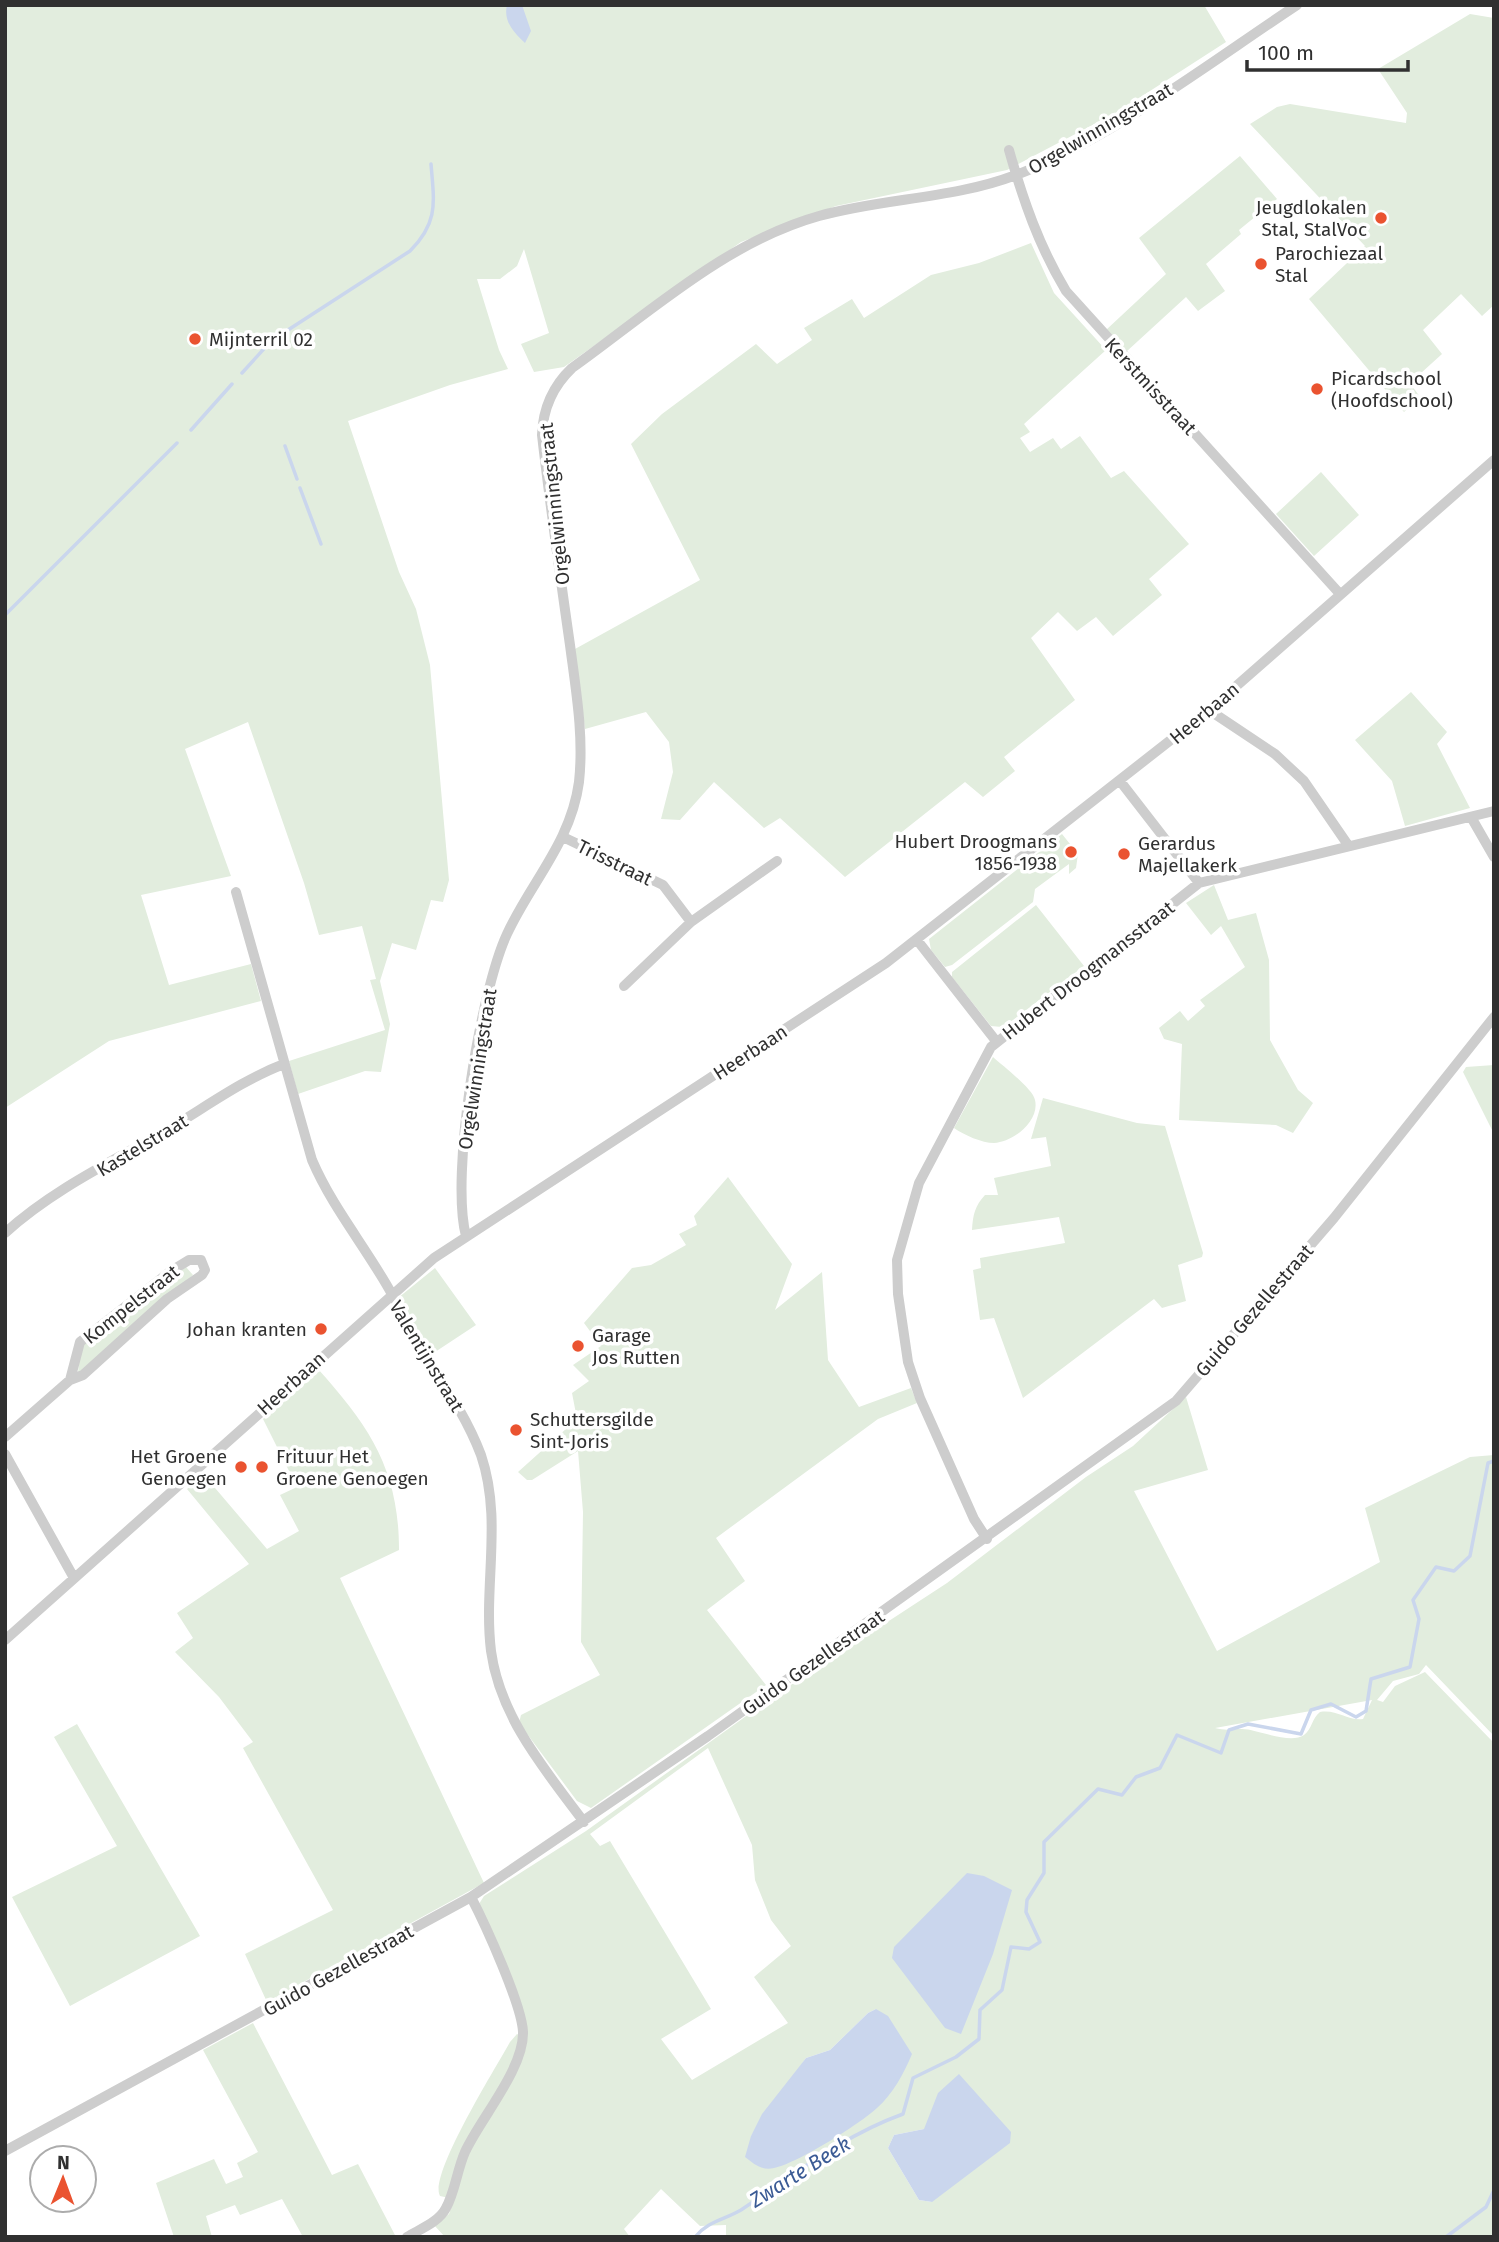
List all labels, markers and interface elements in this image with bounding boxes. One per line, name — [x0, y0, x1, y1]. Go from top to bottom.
scale bar — [1247, 28, 1408, 72]
text: 100 m — [1258, 40, 1314, 66]
street label: Orgelwinningstraat — [1024, 78, 1177, 179]
place label: Jeugdlokalen Stal, StalVoc — [1256, 196, 1367, 241]
marker: Jeugdlokalen Stal, StalVoc — [1373, 210, 1389, 226]
place label: Parochiezaal Stal — [1275, 242, 1383, 287]
marker: Parochiezaal Stal — [1253, 256, 1269, 272]
place label: Mijnterril 02 — [209, 328, 313, 351]
marker: Mijnterril 02 — [187, 331, 203, 347]
street label: Kerstmisstraat — [1100, 333, 1201, 440]
place label: Picardschool (Hoofdschool) — [1331, 367, 1453, 412]
marker: Picardschool (Hoofdschool) — [1309, 381, 1325, 397]
street label: Orgelwinningstraat — [535, 422, 574, 586]
street label: Heerbaan — [1165, 678, 1244, 749]
place label: Hubert Droogmans 1856-1938 — [894, 830, 1057, 875]
place label: Gerardus Majellakerk — [1138, 832, 1237, 877]
street label: Trisstraat — [574, 834, 656, 890]
marker: Hubert Droogmans 1856-1938 — [1063, 844, 1079, 860]
marker: Gerardus Majellakerk — [1116, 846, 1132, 862]
street label: Hubert Droogmansstraat — [998, 896, 1179, 1045]
street label: Orgelwinningstraat — [453, 987, 502, 1151]
street label: Heerbaan — [709, 1020, 792, 1085]
street label: Kastelstraat — [92, 1109, 192, 1182]
street label: Guido Gezellestraat — [1191, 1239, 1318, 1381]
street label: Kompelstraat — [79, 1260, 184, 1349]
street label: Valentijnstraat — [384, 1297, 469, 1416]
place label: Johan kranten — [187, 1318, 307, 1341]
marker: Johan kranten — [313, 1321, 329, 1337]
place label: Garage Jos Rutten — [592, 1324, 680, 1369]
marker: Garage Jos Rutten — [570, 1338, 586, 1354]
street label: Heerbaan — [253, 1347, 330, 1420]
place label: Schuttersgilde Sint-Joris — [530, 1408, 654, 1453]
marker: Schuttersgilde Sint-Joris — [508, 1422, 524, 1438]
place label: Het Groene Genoegen — [130, 1445, 227, 1490]
place label: Frituur Het Groene Genoegen — [276, 1445, 429, 1490]
marker: Het Groene Genoegen — [233, 1459, 249, 1475]
marker: Frituur Het Groene Genoegen — [254, 1459, 270, 1475]
street label: Guido Gezellestraat — [738, 1605, 889, 1720]
street label: Guido Gezellestraat — [259, 1920, 417, 2021]
water label: Zwarte Beek — [744, 2131, 855, 2214]
north arrow — [28, 2144, 98, 2214]
text: N — [57, 2151, 70, 2174]

